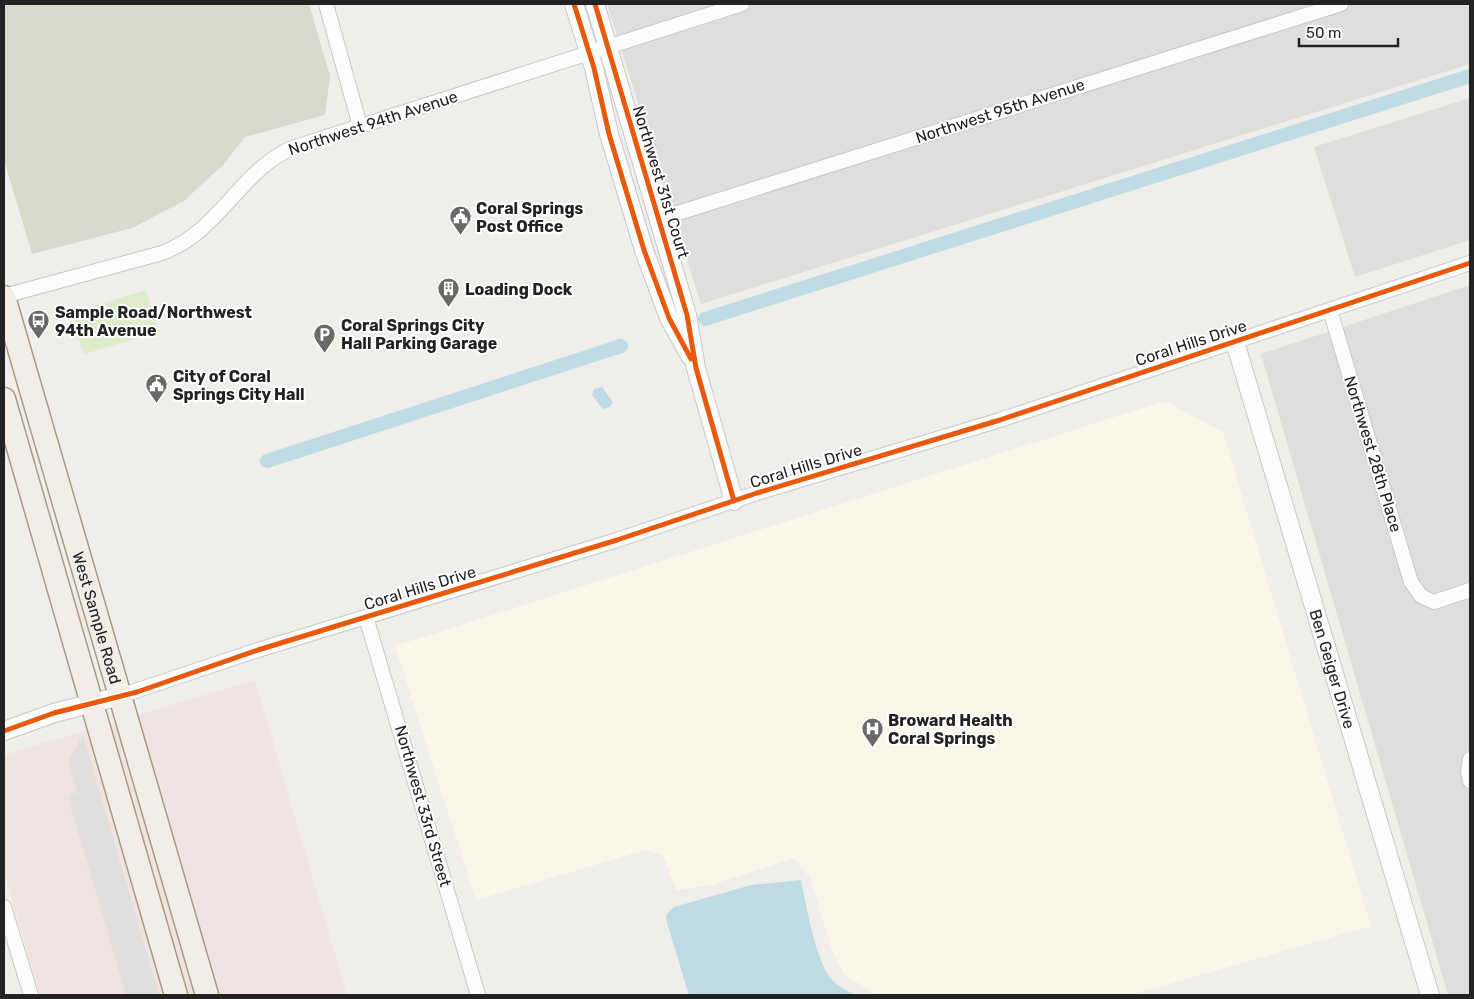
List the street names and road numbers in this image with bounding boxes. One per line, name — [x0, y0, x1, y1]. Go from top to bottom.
street label: Northwest 95th Avenue — [913, 75, 1087, 147]
street label: Northwest 94th Avenue — [286, 87, 460, 159]
street label: Northwest 31st Court — [629, 103, 693, 261]
street label: Coral Hills Drive — [1133, 316, 1249, 370]
street label: Northwest 28th Place — [1340, 374, 1406, 534]
street label: Coral Hills Drive — [748, 440, 864, 492]
street label: West Sample Road — [69, 549, 126, 686]
street label: Coral Hills Drive — [362, 562, 478, 614]
street label: Ben Geiger Drive — [1306, 607, 1359, 731]
street label: Northwest 33rd Street — [391, 723, 455, 889]

